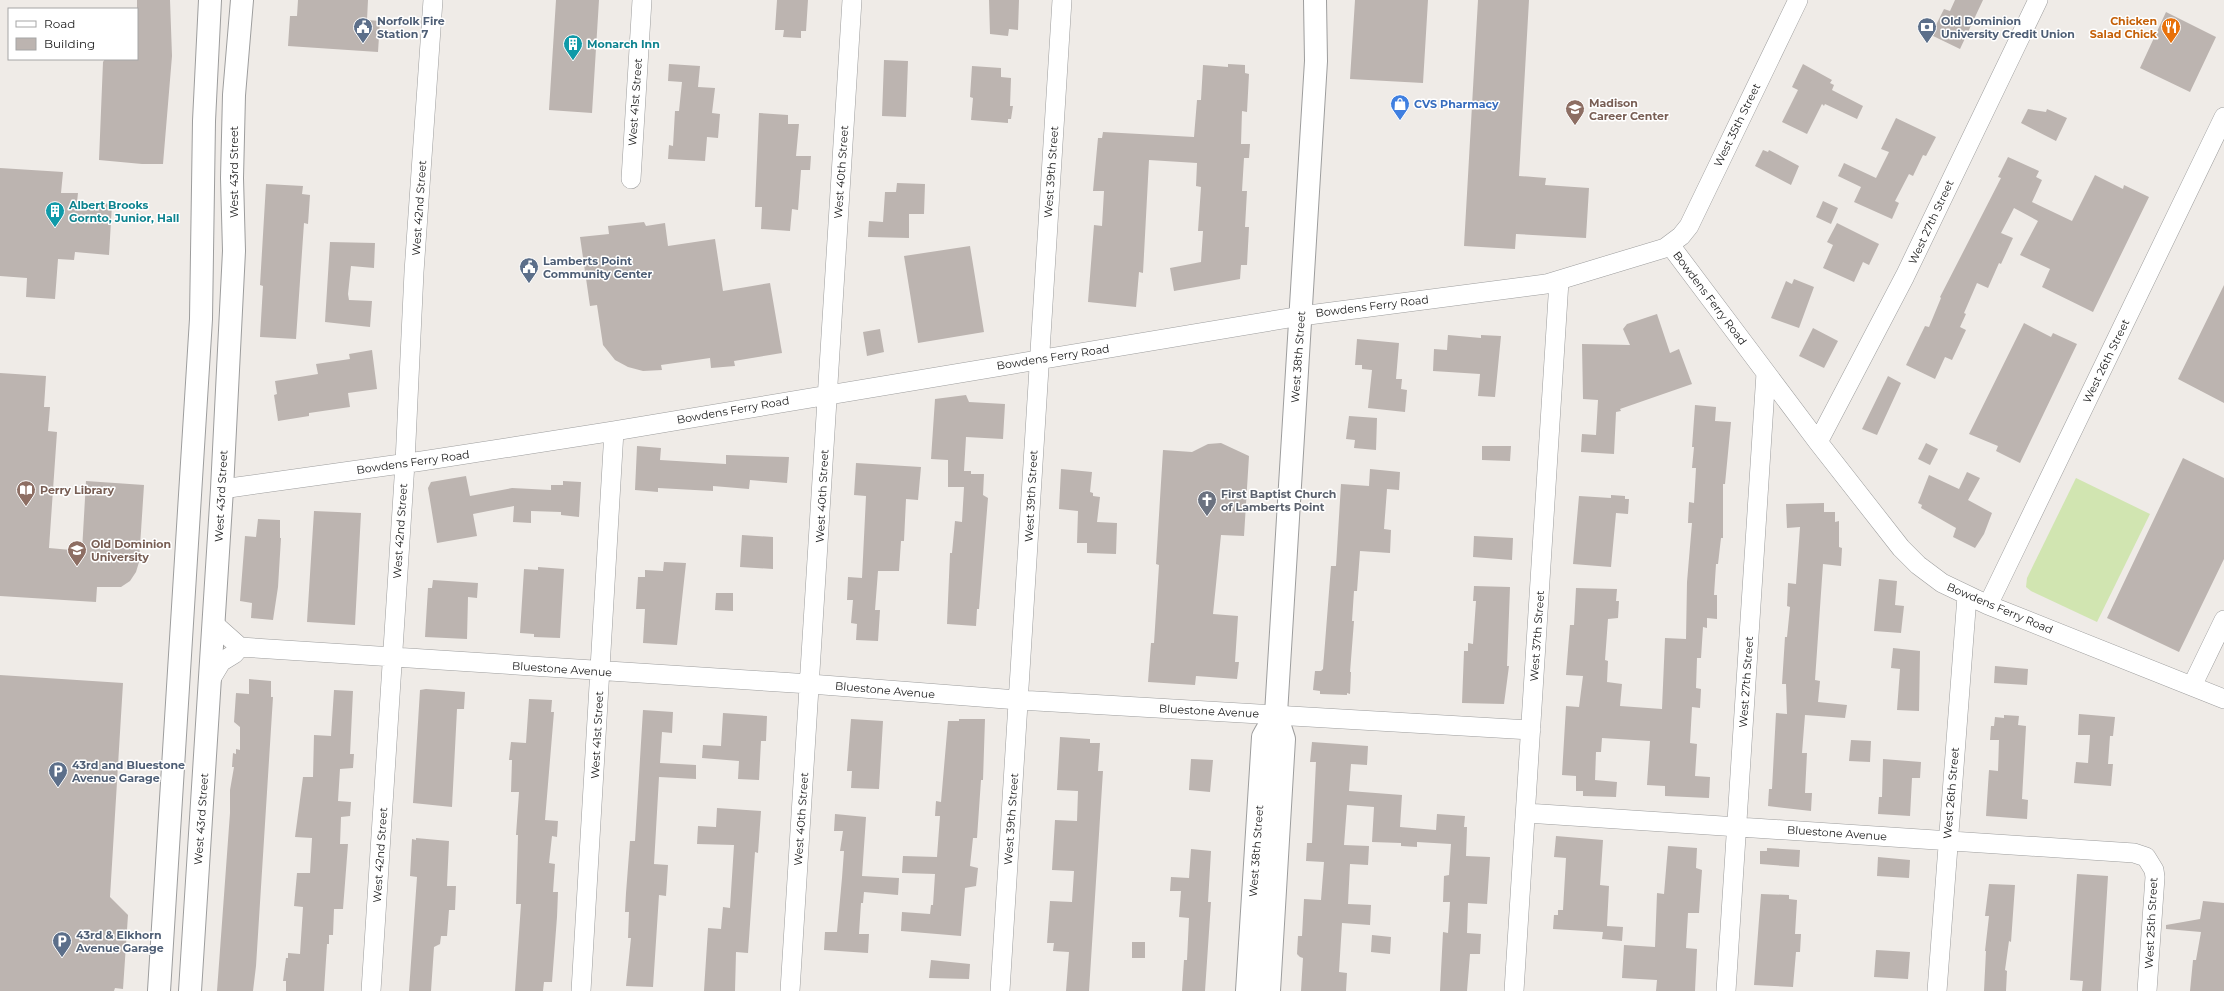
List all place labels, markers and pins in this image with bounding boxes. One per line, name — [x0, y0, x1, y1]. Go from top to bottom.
place label: Norfolk Fire Station 7 — [377, 14, 445, 41]
place label: Old Dominion University Credit Union — [1941, 14, 2075, 41]
place label: Chicken Salad Chick — [2090, 14, 2158, 41]
public building icon: Norfolk Fire Station 7 — [352, 16, 374, 44]
bank icon: Old Dominion University Credit Union — [1916, 16, 1938, 44]
restaurant icon: Chicken Salad Chick — [2160, 16, 2182, 44]
building icon: Monarch Inn — [562, 33, 584, 61]
place label: Monarch Inn — [587, 37, 660, 51]
shop icon: CVS Pharmacy — [1389, 93, 1411, 121]
place label: Madison Career Center — [1589, 96, 1669, 123]
place label: CVS Pharmacy — [1414, 97, 1499, 111]
school or university icon: Madison Career Center — [1564, 98, 1586, 126]
place label: Albert Brooks Gornto, Junior, Hall — [68, 198, 179, 225]
building icon: Albert Brooks Gornto, Junior, Hall — [44, 200, 66, 228]
place label: Lamberts Point Community Center — [543, 254, 653, 281]
public building icon: Lamberts Point Community Center — [518, 256, 540, 284]
library icon: Perry Library — [15, 479, 37, 507]
place label: Perry Library — [40, 483, 114, 497]
place label: First Baptist Church of Lamberts Point — [1221, 487, 1336, 514]
church icon: First Baptist Church of Lamberts Point — [1196, 489, 1218, 517]
place label: Old Dominion University — [91, 537, 171, 564]
school or university icon: Old Dominion University — [66, 539, 88, 567]
place label: 43rd and Bluestone Avenue Garage — [71, 758, 185, 785]
parking icon: 43rd and Bluestone Avenue Garage — [47, 760, 69, 788]
place label: 43rd & Elkhorn Avenue Garage — [75, 928, 164, 955]
parking icon: 43rd & Elkhorn Avenue Garage — [51, 930, 73, 958]

